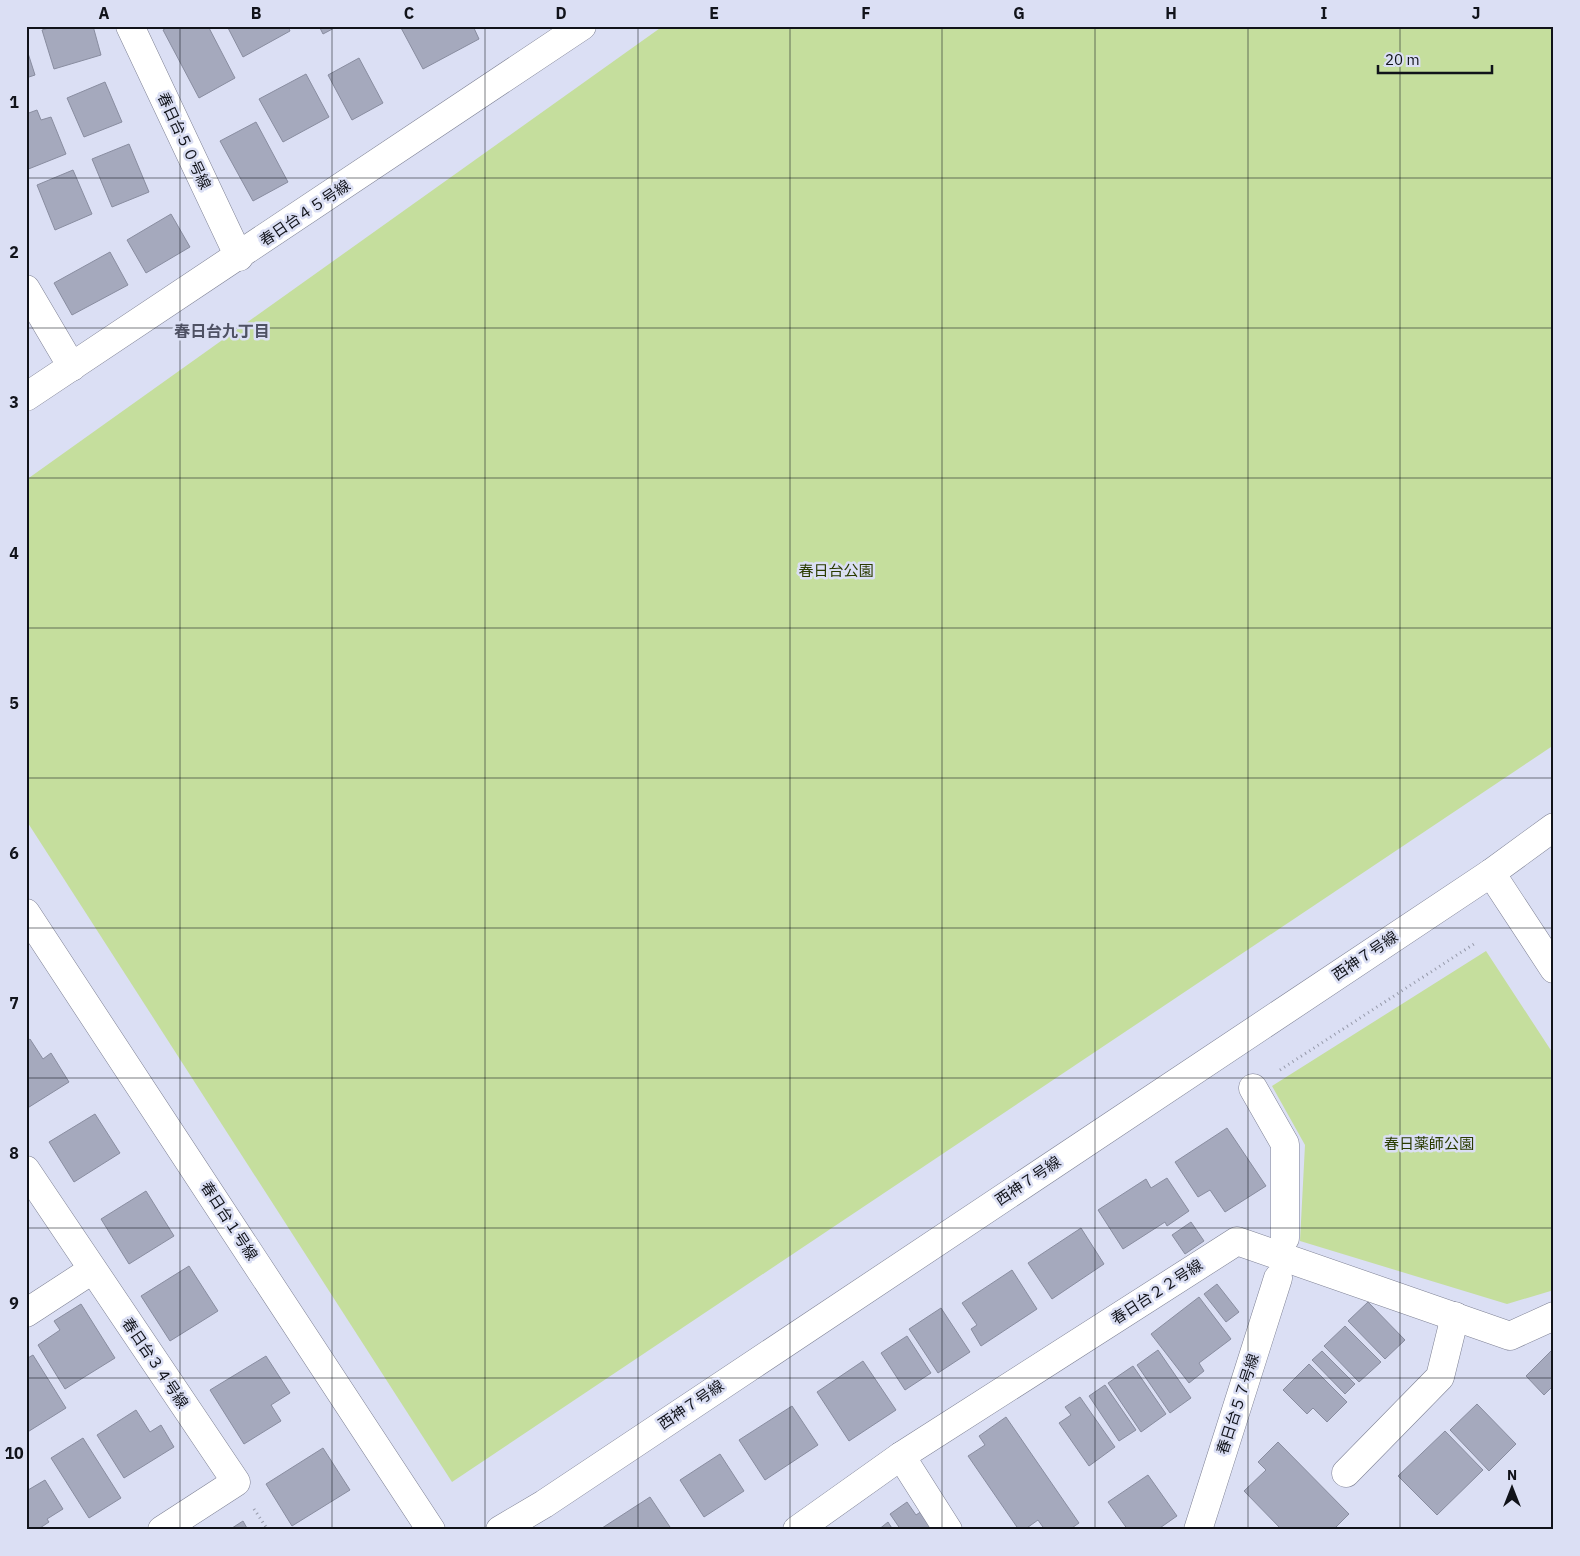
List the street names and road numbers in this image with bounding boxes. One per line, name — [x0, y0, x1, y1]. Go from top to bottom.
street label: 春日台５０号線 — [154, 89, 215, 192]
street label: 春日台４５号線 — [256, 175, 354, 250]
street label: 西神７号線 — [1328, 927, 1401, 984]
street label: 西神７号線 — [991, 1152, 1064, 1209]
street label: 春日台１号線 — [197, 1178, 262, 1264]
street label: 春日台２２号線 — [1108, 1255, 1206, 1328]
street label: 春日台３４号線 — [118, 1314, 193, 1412]
street label: 春日台５７号線 — [1212, 1351, 1263, 1457]
street label: 西神７号線 — [654, 1376, 727, 1433]

